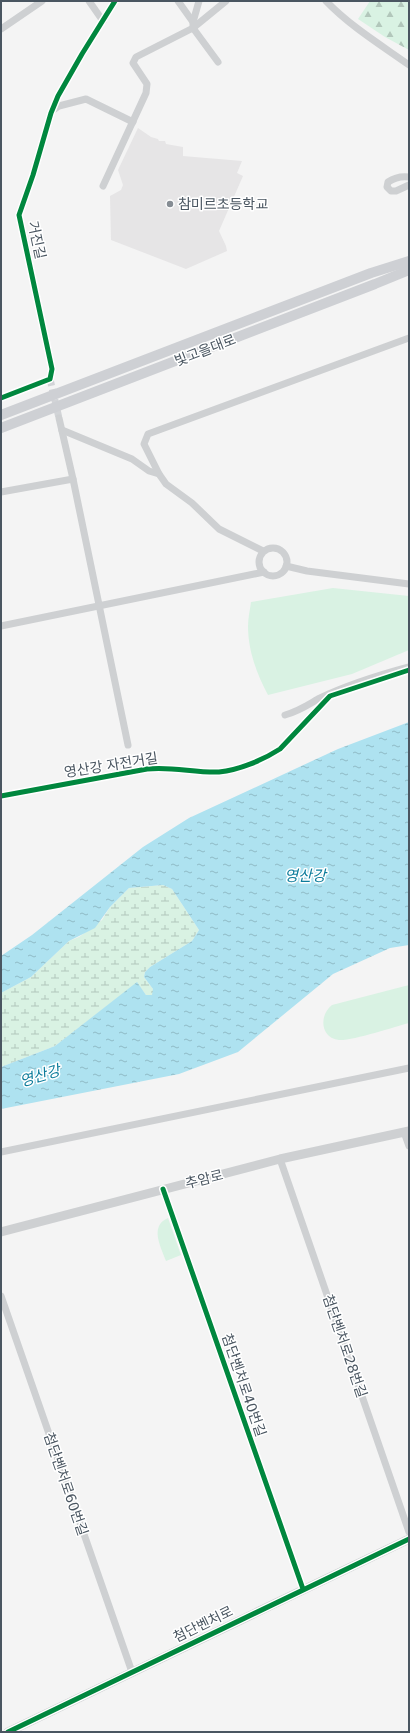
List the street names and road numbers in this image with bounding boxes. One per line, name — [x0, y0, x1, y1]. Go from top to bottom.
street label: 거진길 — [25, 219, 49, 261]
street label: 빛고을대로 — [172, 331, 238, 369]
street label: 영산강 자전거길 — [63, 750, 159, 780]
street label: 추암로 — [183, 1167, 225, 1191]
street label: 첨단벤처로28번길 — [320, 1292, 370, 1400]
street label: 첨단벤처로40번길 — [219, 1331, 269, 1439]
street label: 첨단벤처로60번길 — [41, 1430, 91, 1538]
street label: 첨단벤처로 — [171, 1603, 236, 1645]

